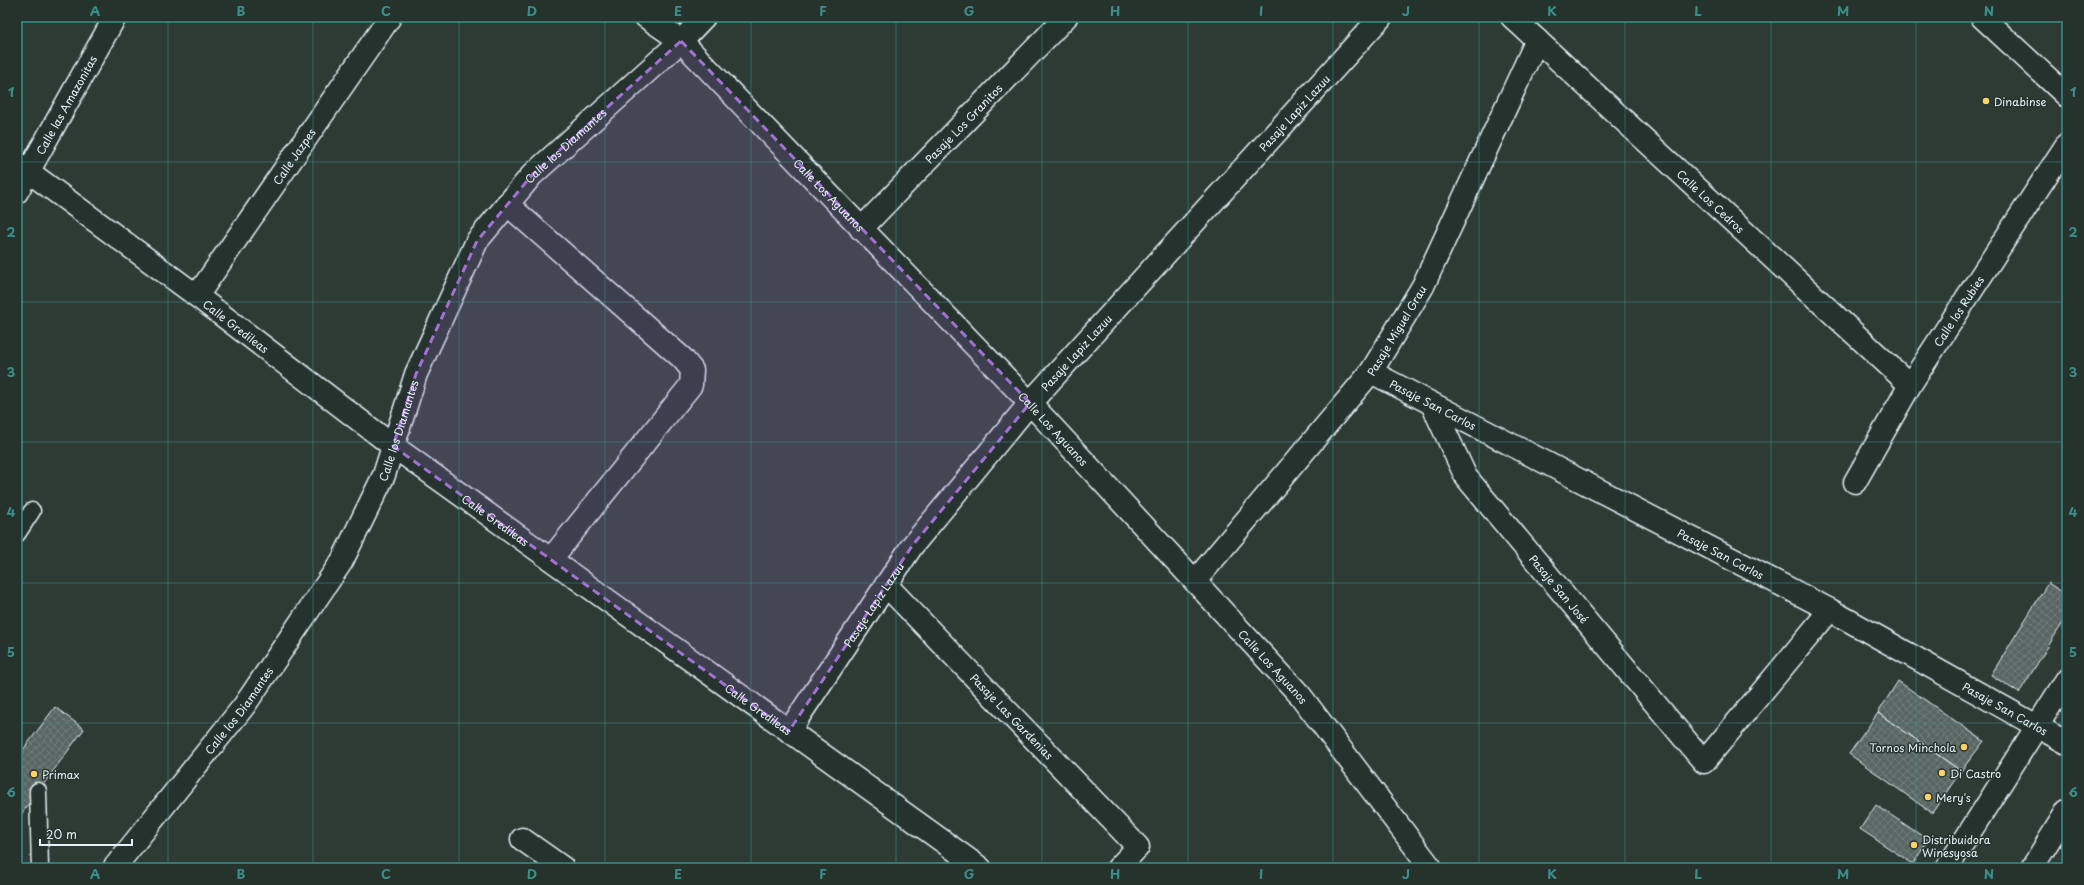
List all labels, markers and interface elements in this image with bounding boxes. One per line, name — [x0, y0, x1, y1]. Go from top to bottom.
text: A — [90, 1, 100, 20]
text: B — [237, 1, 246, 20]
text: C — [381, 1, 391, 20]
text: D — [527, 1, 537, 20]
text: E — [674, 1, 682, 20]
text: F — [819, 1, 827, 20]
text: G — [964, 1, 974, 20]
text: H — [1110, 1, 1120, 20]
text: I — [1259, 1, 1263, 20]
text: J — [1402, 1, 1410, 20]
text: K — [1547, 1, 1557, 20]
text: L — [1694, 1, 1702, 20]
text: M — [1837, 1, 1849, 20]
text: N — [1984, 1, 1994, 20]
street label: Calle las Amazonitas — [31, 52, 101, 158]
street label: Pasaje Lapiz Lazuu — [1255, 70, 1333, 155]
street label: Pasaje Los Granitos — [921, 80, 1006, 167]
text: 1 — [8, 82, 14, 101]
text: 1 — [2070, 82, 2076, 101]
place label: Dinabinse — [1994, 93, 2047, 110]
marker: Dinabinse — [1981, 96, 1991, 106]
street label: Calle los Diamantes — [520, 104, 610, 187]
street label: Calle Jazpes — [268, 124, 319, 188]
street label: Calle Los Aguanos — [790, 154, 869, 235]
street label: Calle Los Cedros — [1673, 165, 1749, 237]
text: 2 — [6, 222, 16, 241]
text: 2 — [2068, 222, 2078, 241]
street label: Calle los Rubies — [1929, 272, 1988, 350]
street label: Pasaje Miguel Grau — [1362, 282, 1430, 379]
street label: Calle Gredileas — [200, 295, 273, 357]
street label: Pasaje Lapiz Lazuu — [1037, 310, 1115, 395]
text: 3 — [7, 362, 16, 381]
text: 3 — [2069, 362, 2078, 381]
street label: Pasaje San Carlos — [1387, 375, 1479, 434]
street label: Calle los Diamantes — [374, 378, 422, 484]
street label: Calle Los Aguanos — [1015, 388, 1092, 469]
street label: Calle Gredileas — [459, 490, 533, 550]
text: 4 — [7, 502, 16, 521]
text: 4 — [2069, 502, 2078, 521]
street label: Pasaje San Carlos — [1675, 524, 1767, 583]
street label: Pasaje San José — [1526, 551, 1593, 627]
street label: Pasaje Lapiz Lazuu — [839, 559, 908, 650]
street label: Calle Los Aguanos — [1235, 625, 1312, 707]
text: 5 — [7, 642, 15, 661]
text: 5 — [2069, 642, 2077, 661]
street label: Calle los Diamantes — [200, 663, 277, 758]
street label: Pasaje Las Gardenias — [967, 669, 1058, 763]
street label: Pasaje San Carlos — [1960, 678, 2051, 739]
street label: Calle Gredileas — [722, 679, 796, 739]
place label: Tornos Minchola — [1869, 739, 1956, 756]
marker: Tornos Minchola — [1959, 742, 1969, 752]
place label: Di Castro — [1950, 765, 2001, 782]
place label: Primax — [42, 766, 80, 783]
marker: Di Castro — [1937, 768, 1947, 778]
marker: Primax — [29, 769, 39, 779]
text: 6 — [6, 782, 16, 801]
text: 6 — [2068, 782, 2078, 801]
place label: Mery's — [1936, 789, 1971, 806]
marker: Mery's — [1923, 792, 1933, 802]
scale bar — [40, 821, 132, 847]
text: 20 m — [46, 825, 77, 843]
place label: Distribuidora Winesyosa — [1922, 831, 1991, 861]
marker: Distribuidora Winesyosa — [1909, 840, 1919, 850]
text: A — [90, 864, 100, 883]
text: B — [237, 864, 246, 883]
text: C — [381, 864, 391, 883]
text: D — [527, 864, 537, 883]
text: E — [674, 864, 682, 883]
text: F — [819, 864, 827, 883]
text: G — [964, 864, 974, 883]
text: H — [1110, 864, 1120, 883]
text: I — [1259, 864, 1263, 883]
text: J — [1402, 864, 1410, 883]
text: K — [1547, 864, 1557, 883]
text: L — [1694, 864, 1702, 883]
text: M — [1837, 864, 1849, 883]
text: N — [1984, 864, 1994, 883]

